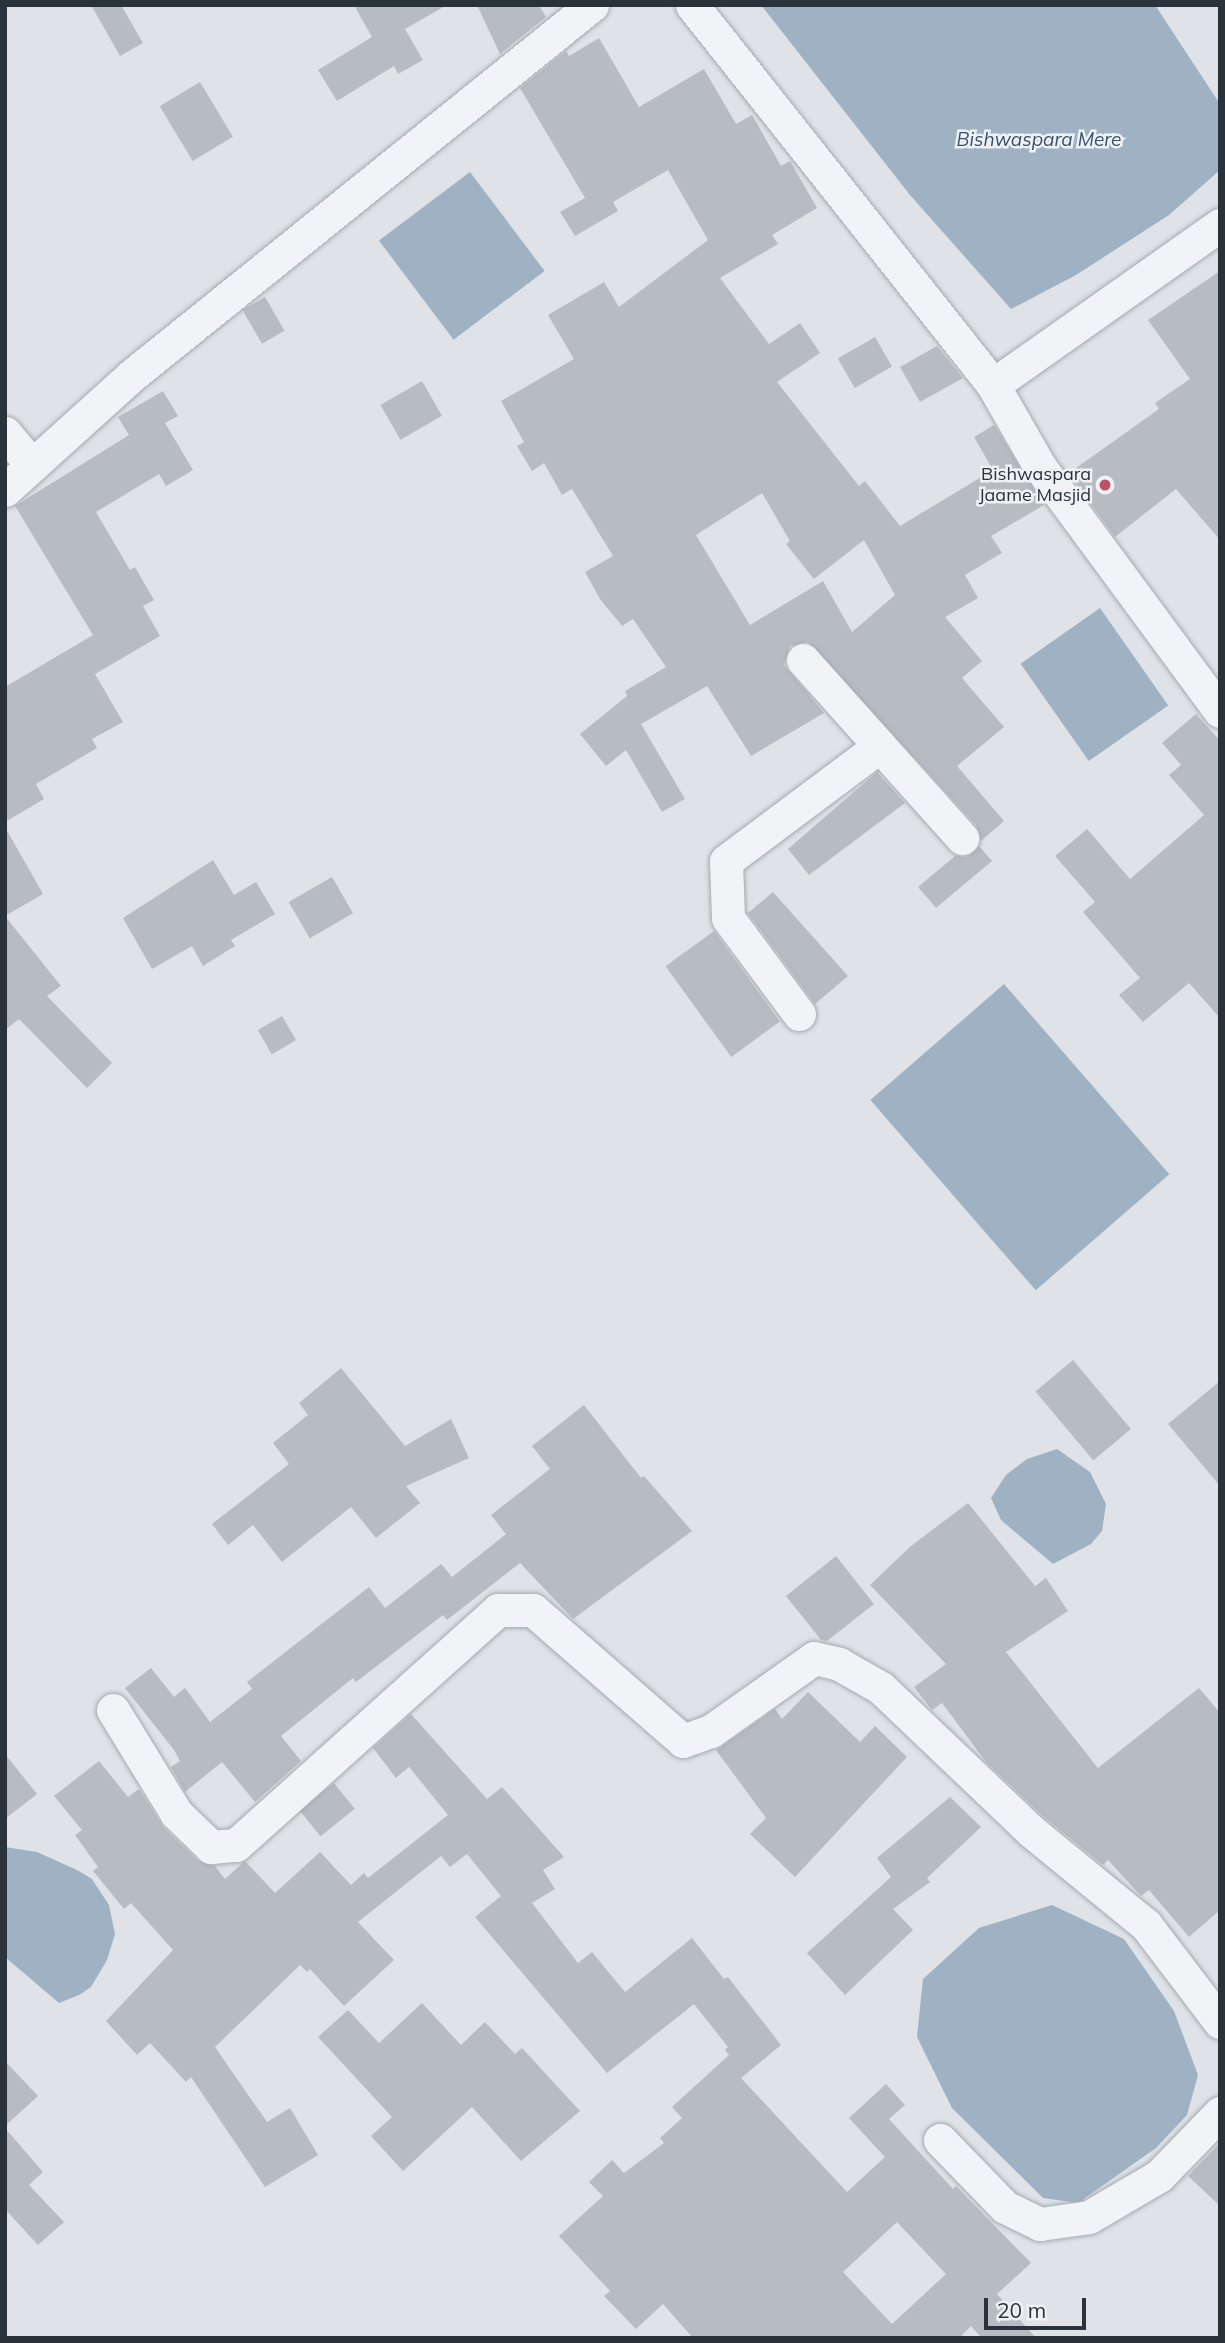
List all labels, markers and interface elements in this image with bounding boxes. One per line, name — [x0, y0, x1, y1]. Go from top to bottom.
water label: Bishwaspara Mere — [957, 129, 1121, 151]
place label: Bishwaspara Jaame Masjid — [979, 464, 1091, 506]
marker: Bishwaspara Jaame Masjid — [1097, 477, 1113, 493]
scale bar — [987, 2284, 1088, 2328]
text: 20 m — [997, 2297, 1046, 2323]

